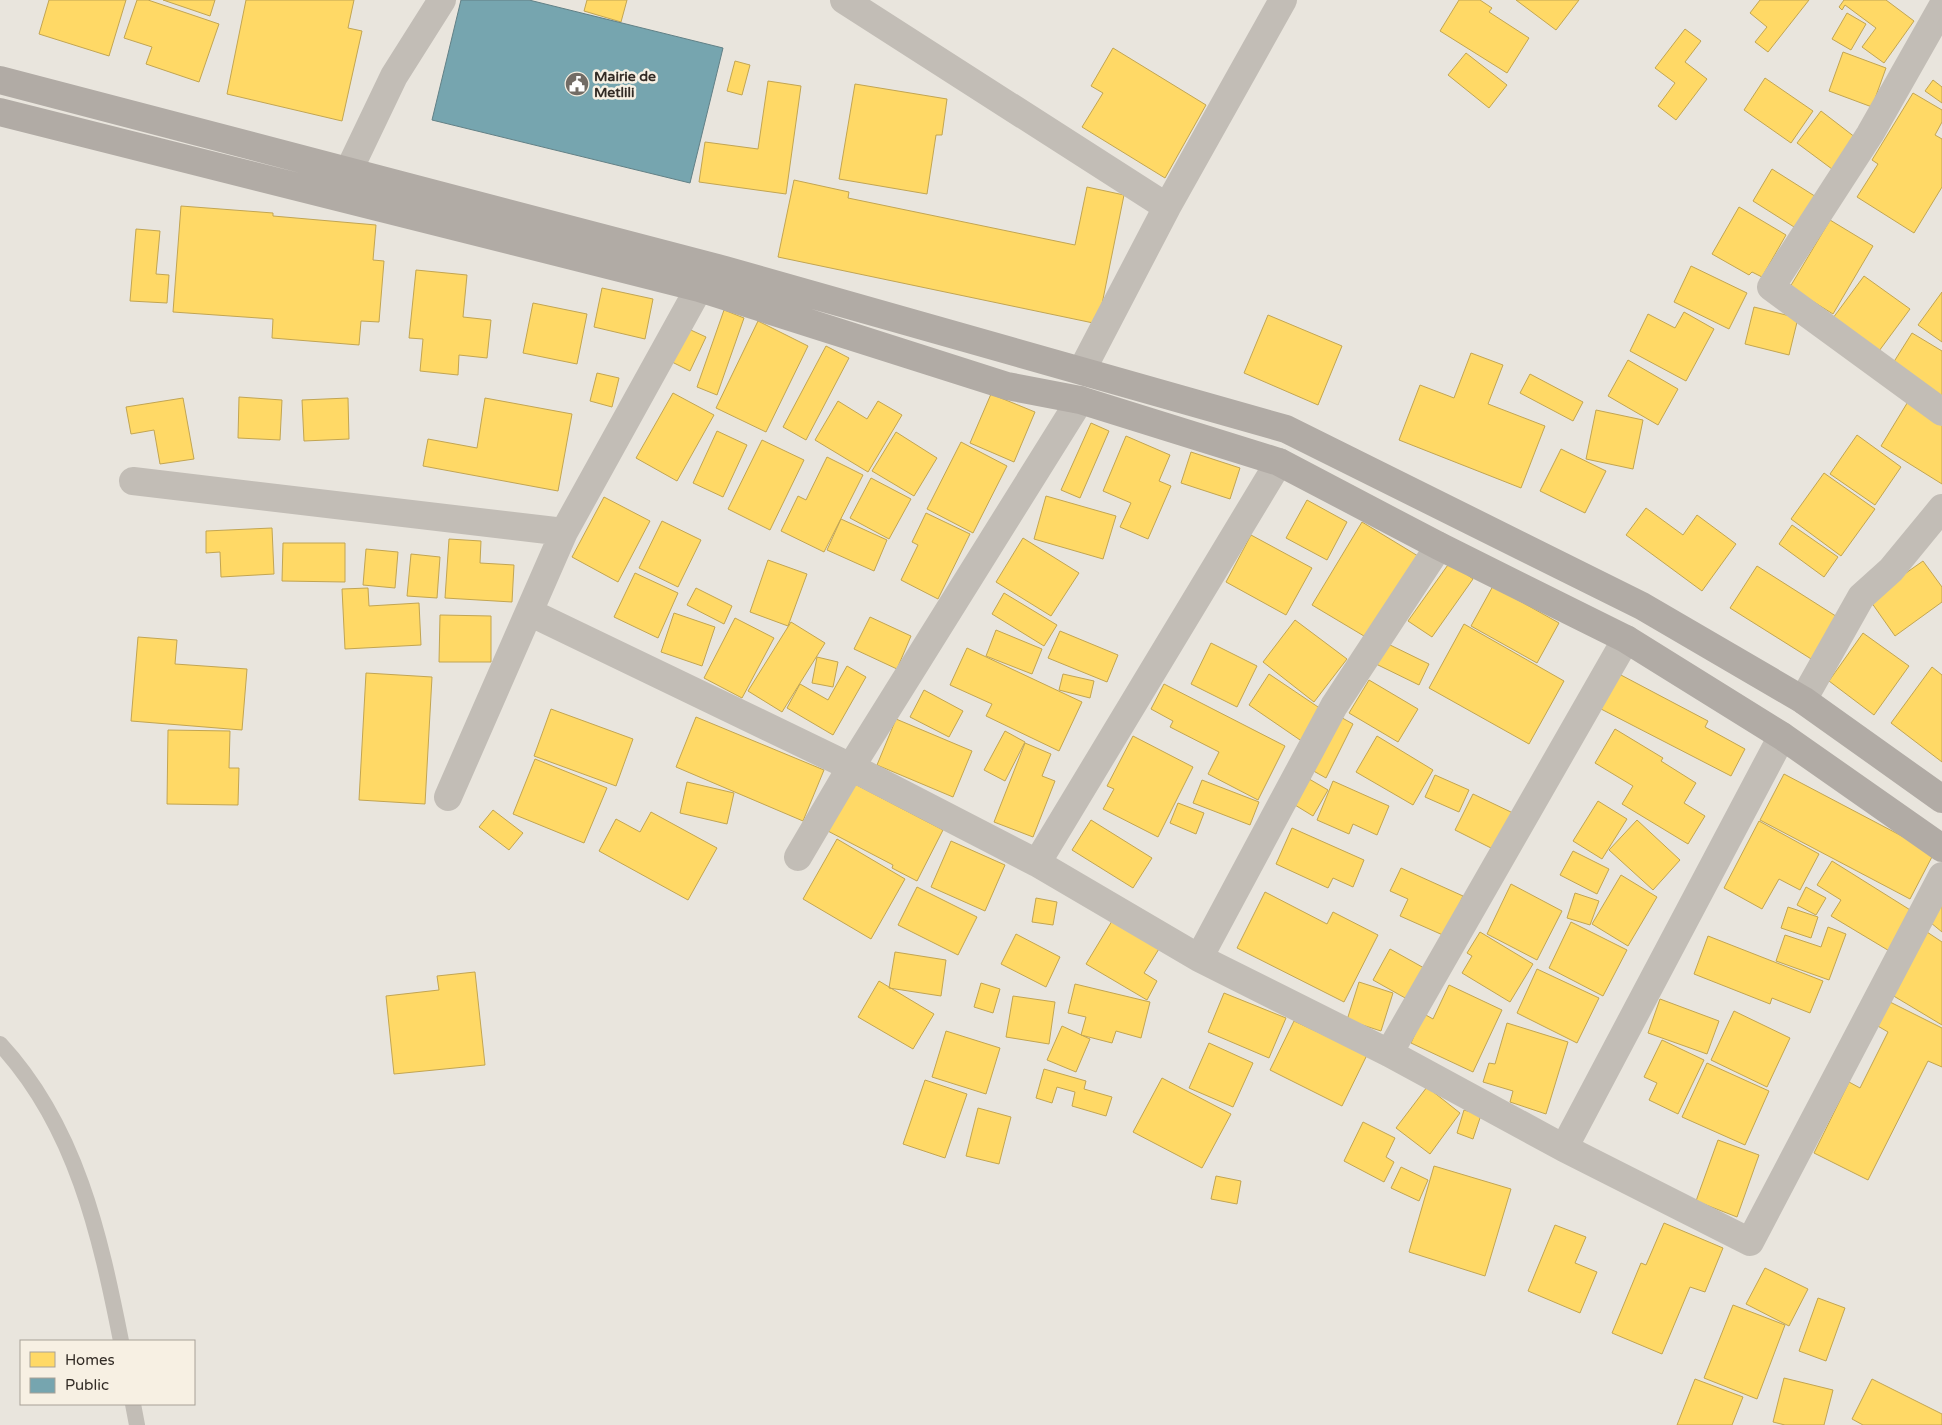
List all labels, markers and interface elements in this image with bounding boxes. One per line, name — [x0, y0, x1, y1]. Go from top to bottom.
place label: Mairie de Metlili — [594, 68, 656, 101]
public building icon: Mairie de Metlili — [564, 71, 590, 97]
legend — [20, 1340, 195, 1405]
text: Homes — [65, 1351, 115, 1369]
text: Public — [65, 1376, 109, 1394]

